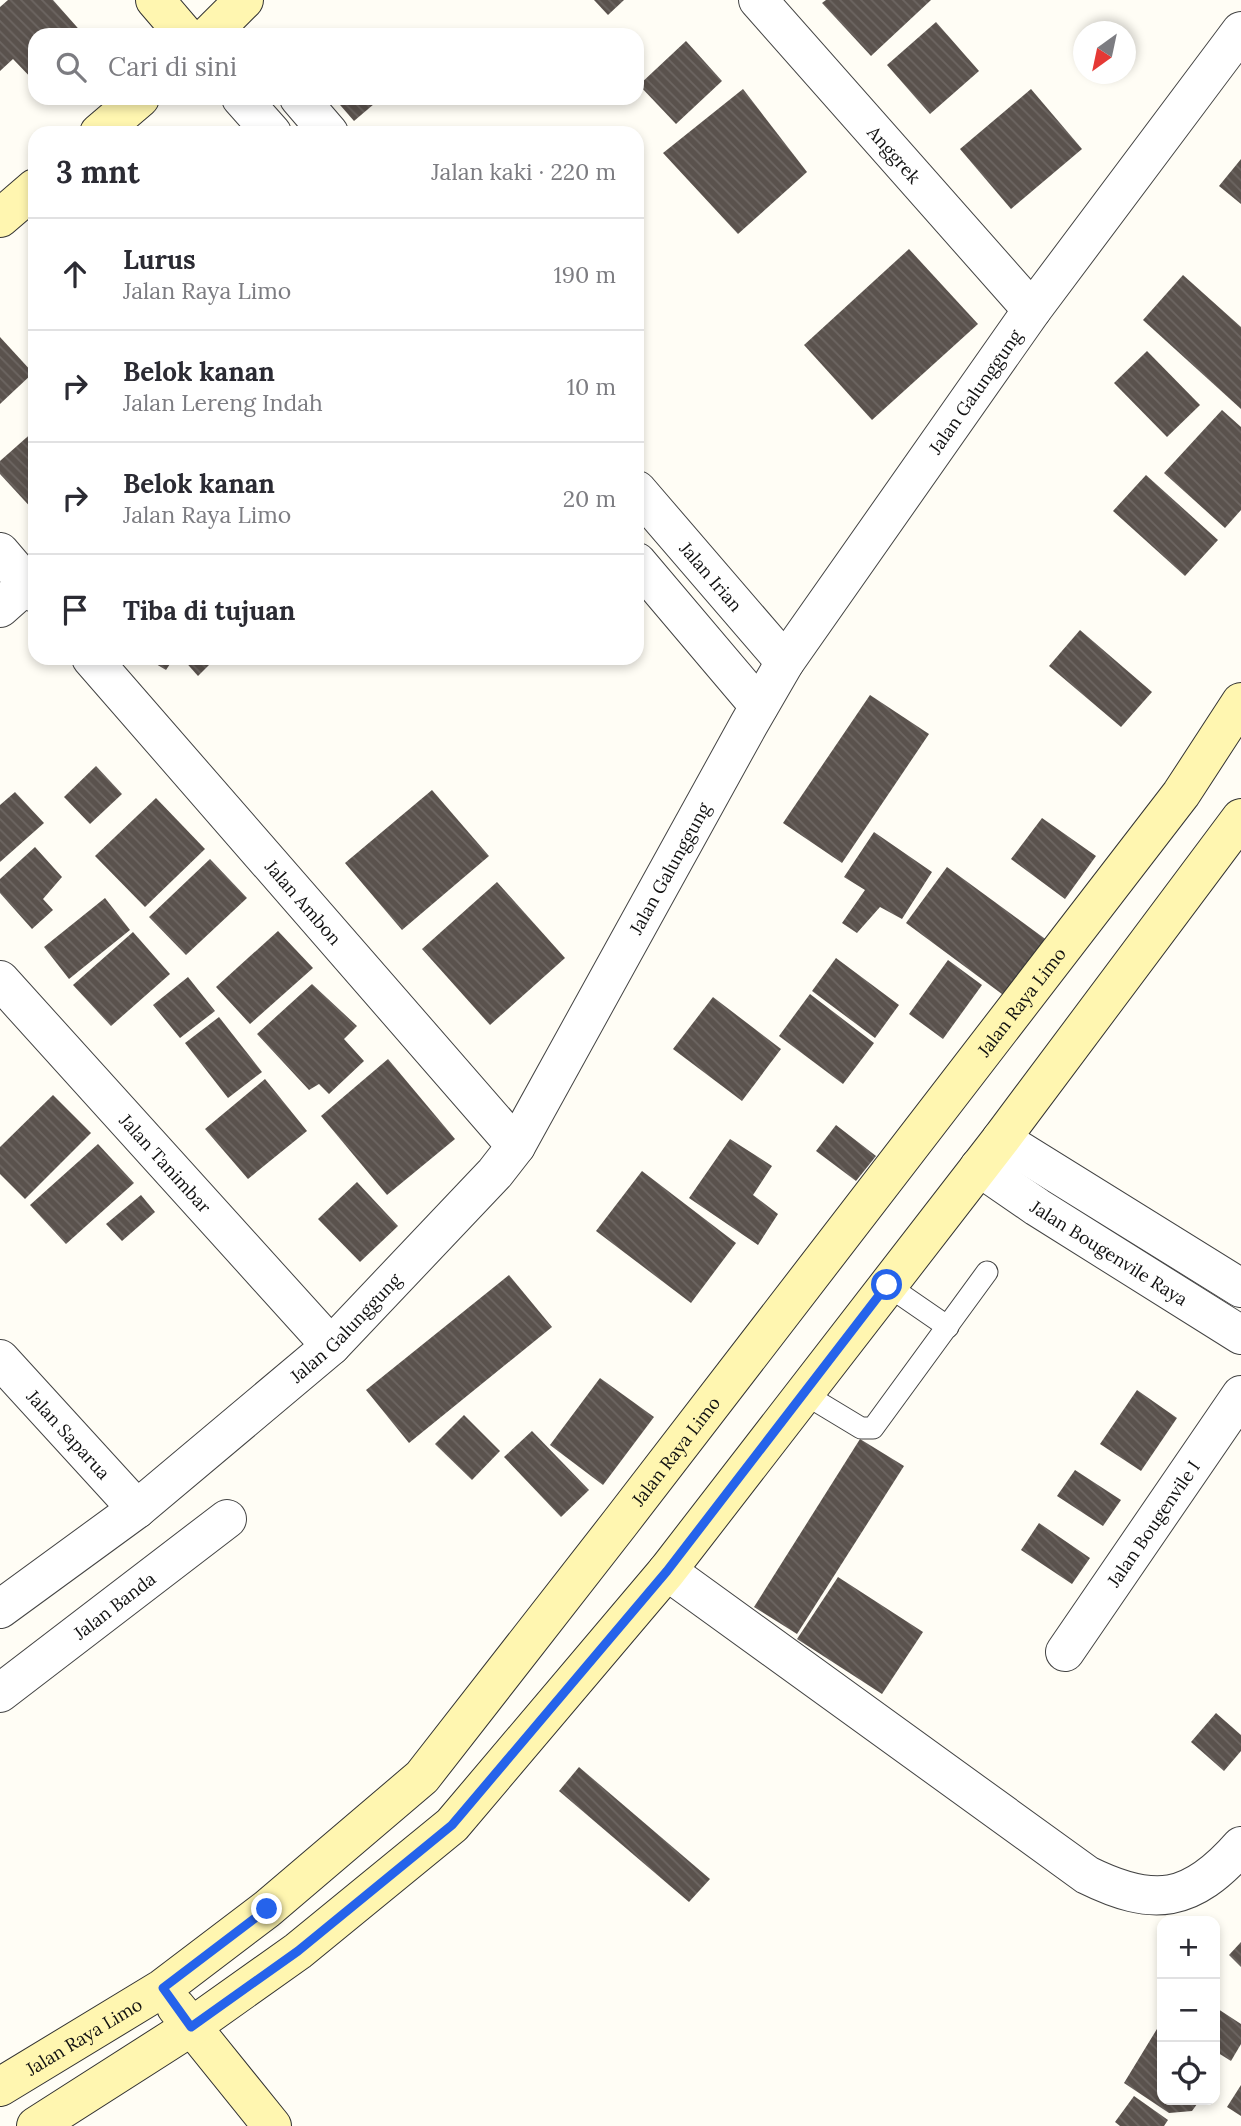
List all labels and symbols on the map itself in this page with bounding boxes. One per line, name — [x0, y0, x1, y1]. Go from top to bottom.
north arrow — [1073, 21, 1136, 84]
street label: Anggrek — [862, 120, 926, 188]
street label: Jalan Galunggung — [923, 324, 1027, 459]
street label: Jalan Irian — [674, 536, 748, 616]
street label: Jalan Galunggung — [623, 797, 715, 939]
street label: Jalan Ambon — [260, 854, 347, 950]
street label: Jalan Raya Limo — [971, 942, 1071, 1061]
street label: Jalan Tanimbar — [114, 1108, 216, 1218]
street label: Jalan Bougenvile Raya — [1025, 1194, 1192, 1310]
street label: Jalan Galunggung — [284, 1267, 406, 1388]
route start — [871, 1269, 902, 1300]
street label: Jalan Saparua — [22, 1384, 115, 1484]
street label: Jalan Raya Limo — [626, 1392, 725, 1511]
street label: Jalan Bougenvile I — [1101, 1456, 1204, 1592]
street label: Jalan Banda — [68, 1567, 160, 1645]
route end — [251, 1893, 282, 1924]
street label: Jalan Raya Limo — [21, 1992, 146, 2081]

